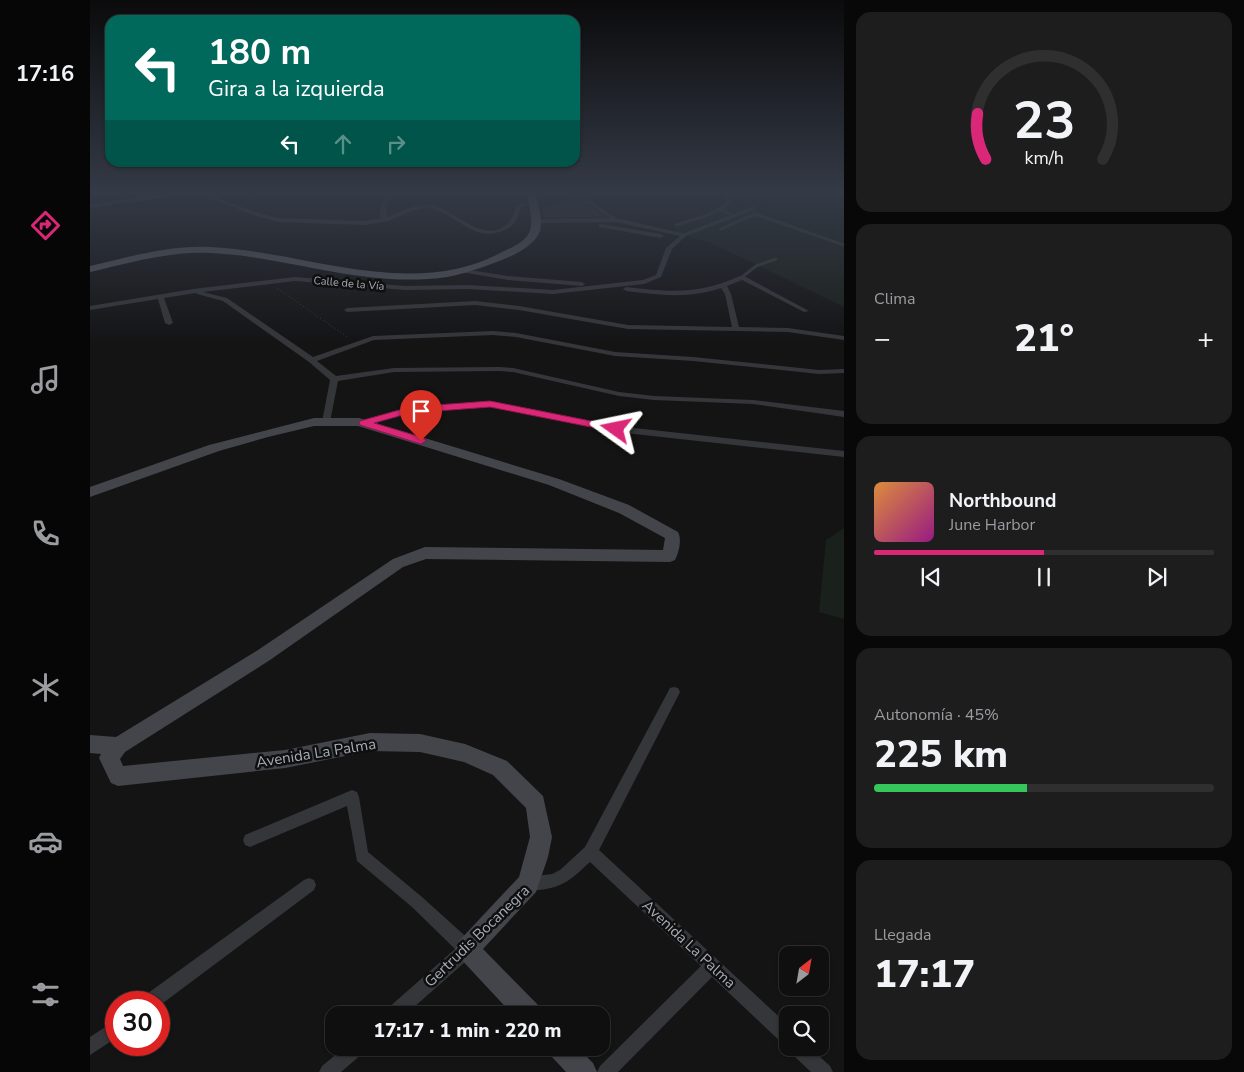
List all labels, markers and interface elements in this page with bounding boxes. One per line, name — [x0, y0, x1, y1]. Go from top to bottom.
text: 180 m — [208, 29, 311, 76]
icon: left — [125, 35, 190, 100]
text: 17:16 — [16, 59, 74, 89]
text: Gira a la izquierda — [208, 74, 385, 104]
text: 23 — [1013, 85, 1075, 156]
icon: left — [276, 130, 304, 158]
icon: ahead — [329, 130, 357, 158]
icon: right — [382, 130, 410, 158]
text: km/h — [1024, 146, 1064, 170]
icon: directions — [28, 208, 63, 243]
street label: Calle de la Vía — [313, 273, 385, 294]
text: Clima — [874, 288, 915, 310]
text: 21° — [1014, 313, 1074, 364]
text: − — [874, 320, 891, 358]
text: + — [1197, 320, 1214, 358]
icon: music — [28, 362, 63, 397]
pin — [400, 390, 442, 441]
icon: arrive — [407, 397, 435, 425]
position arrow — [589, 402, 641, 454]
text: Northbound — [949, 488, 1056, 514]
text: June Harbor — [949, 514, 1035, 536]
icon: phone — [28, 516, 63, 551]
icon: previous — [917, 563, 945, 591]
icon: pause — [1030, 563, 1058, 591]
icon: next — [1143, 563, 1171, 591]
icon: climate — [28, 670, 63, 705]
text: Autonomía · 45% — [874, 704, 999, 726]
text: 225 km — [874, 729, 1008, 780]
street label: Avenida La Palma — [255, 734, 377, 772]
icon: car — [28, 824, 63, 859]
street label: Gertrudis Bocanegra — [420, 881, 534, 991]
street label: Avenida La Palma — [638, 895, 740, 993]
text: Llegada — [874, 924, 932, 946]
north arrow — [779, 946, 829, 996]
map controls — [779, 946, 829, 1056]
text: 17:17 — [874, 949, 975, 1000]
icon: filters — [28, 977, 63, 1012]
speed limit sign: 30 — [105, 991, 170, 1056]
button: search — [779, 1006, 829, 1056]
text: 17:17 · 1 min · 220 m — [374, 1018, 561, 1044]

